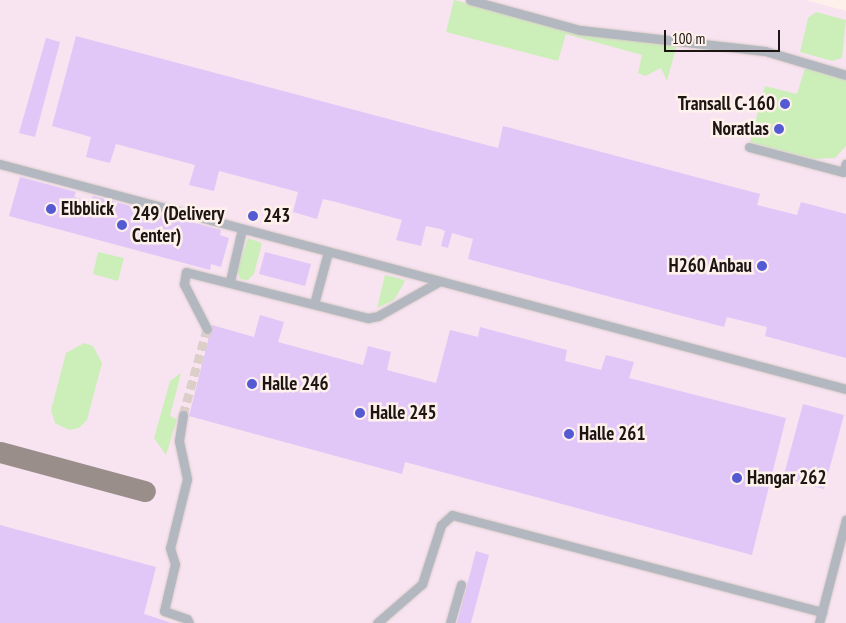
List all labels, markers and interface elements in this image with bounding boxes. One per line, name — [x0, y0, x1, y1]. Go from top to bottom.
scale bar — [666, 20, 782, 52]
text: 100 m — [672, 29, 705, 48]
place label: Transall C-160 — [677, 93, 775, 115]
marker: Transall C-160 — [779, 98, 791, 110]
place label: Noratlas — [712, 118, 769, 140]
marker: Noratlas — [773, 123, 785, 135]
place label: Elbblick — [61, 198, 114, 220]
marker: Elbblick — [45, 203, 57, 215]
place label: 249 (Delivery Center) — [132, 203, 224, 247]
place label: 243 — [263, 205, 290, 227]
marker: 243 — [247, 210, 259, 222]
marker: 249 (Delivery Center) — [116, 219, 128, 231]
place label: H260 Anbau — [668, 255, 752, 277]
marker: H260 Anbau — [756, 260, 768, 272]
place label: Halle 246 — [262, 373, 328, 395]
marker: Halle 246 — [246, 378, 258, 390]
place label: Halle 245 — [370, 402, 436, 424]
marker: Halle 245 — [354, 407, 366, 419]
place label: Halle 261 — [579, 423, 645, 445]
marker: Halle 261 — [563, 428, 575, 440]
place label: Hangar 262 — [747, 467, 826, 489]
marker: Hangar 262 — [731, 472, 743, 484]

